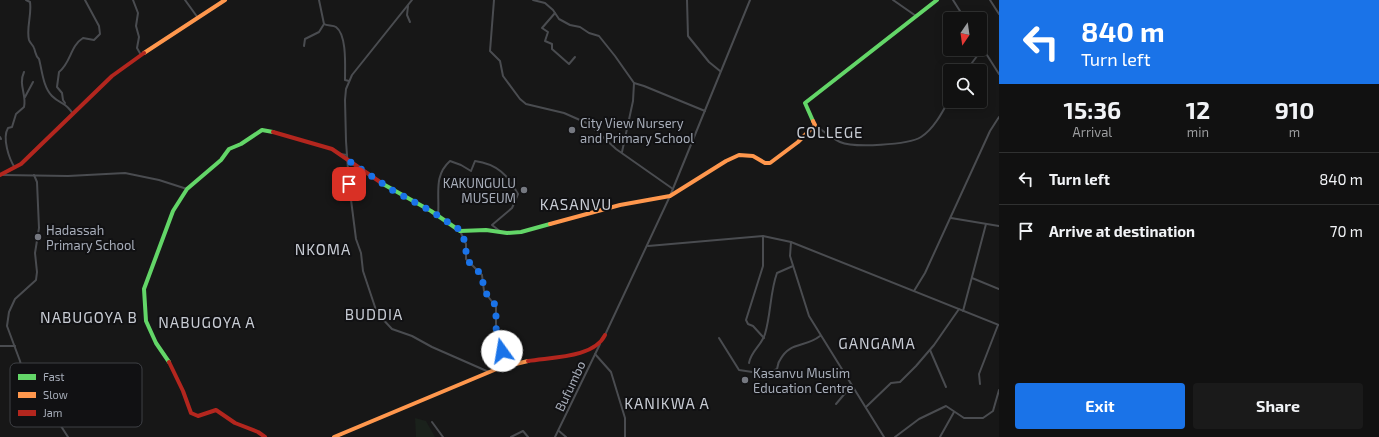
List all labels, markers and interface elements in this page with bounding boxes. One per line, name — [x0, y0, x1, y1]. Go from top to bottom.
north arrow — [943, 12, 987, 56]
map controls — [943, 12, 987, 108]
text: 840 m — [1081, 14, 1165, 48]
icon: left — [1015, 16, 1067, 68]
text: Turn left — [1081, 48, 1151, 70]
button: search — [943, 64, 987, 108]
text: 15:36 — [1064, 95, 1121, 124]
text: 12 — [1186, 95, 1210, 124]
text: 910 — [1275, 95, 1314, 124]
place label: City View Nursery and Primary School — [580, 115, 694, 146]
district label: COLLEGE — [797, 123, 863, 141]
text: Arrival — [1073, 124, 1112, 140]
text: min — [1187, 124, 1209, 140]
text: m — [1289, 124, 1300, 140]
marker: City View Nursery and Primary School — [567, 125, 577, 135]
pin — [332, 167, 366, 201]
icon: left — [1015, 168, 1037, 190]
text: Turn left — [1049, 170, 1110, 188]
text: 840 m — [1319, 170, 1363, 188]
icon: arrive — [338, 173, 360, 195]
place label: KAKUNGULU MUSEUM — [443, 175, 516, 206]
marker: KAKUNGULU MUSEUM — [519, 185, 529, 195]
district label: KASANVU — [540, 195, 612, 213]
icon: arrive — [1015, 220, 1037, 242]
place label: Hadassah Primary School — [46, 222, 135, 253]
text: Arrive at destination — [1049, 222, 1195, 240]
text: 70 m — [1330, 222, 1363, 240]
marker: Hadassah Primary School — [33, 232, 43, 242]
district label: NKOMA — [295, 240, 351, 258]
district label: BUDDIA — [345, 305, 403, 323]
district label: NABUGOYA B — [40, 308, 138, 326]
district label: NABUGOYA A — [158, 313, 256, 331]
position arrow — [481, 330, 523, 372]
district label: GANGAMA — [838, 334, 916, 352]
street label: Bufumbo — [551, 358, 589, 414]
legend — [10, 363, 142, 427]
place label: Kasanvu Muslim Education Centre — [753, 365, 854, 396]
text: Fast — [43, 370, 65, 383]
marker: Kasanvu Muslim Education Centre — [740, 375, 750, 385]
button: Exit — [1015, 383, 1185, 429]
button: Share — [1193, 383, 1363, 429]
text: Slow — [43, 388, 68, 401]
district label: KANIKWA A — [624, 394, 710, 412]
text: Jam — [43, 406, 62, 419]

